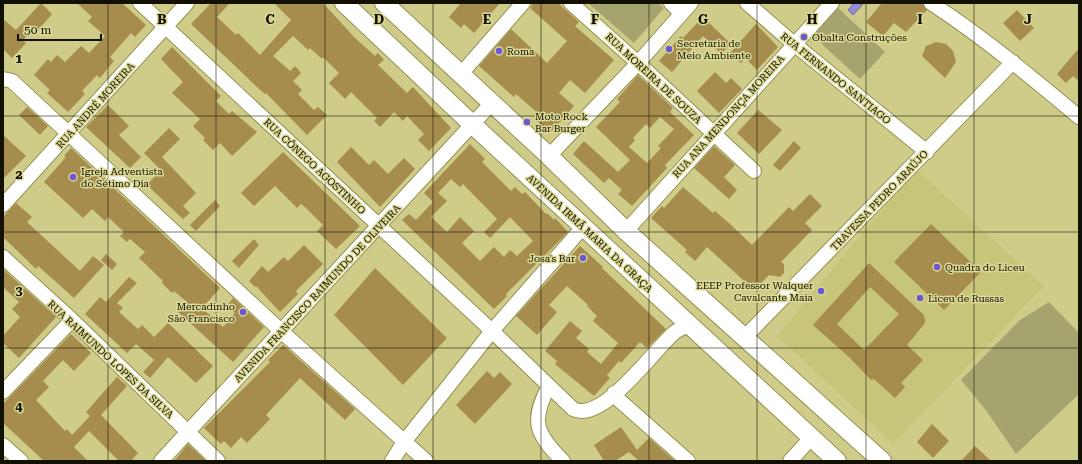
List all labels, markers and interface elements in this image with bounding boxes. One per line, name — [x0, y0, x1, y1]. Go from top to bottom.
text: B — [157, 12, 167, 27]
text: C — [265, 12, 275, 27]
text: D — [374, 12, 384, 27]
text: E — [483, 12, 491, 27]
text: F — [591, 12, 599, 27]
text: G — [698, 12, 708, 27]
text: H — [807, 12, 818, 27]
text: I — [917, 12, 923, 27]
text: J — [1024, 12, 1032, 27]
scale bar — [18, 16, 101, 42]
text: 50 m — [24, 23, 51, 37]
street label: RUA MOREIRA DE SOUZA — [603, 31, 704, 126]
street label: RUA FERNANDO SANTIAGO — [778, 31, 893, 126]
marker: Obalta Construções — [799, 32, 809, 42]
place label: Obalta Construções — [812, 32, 907, 43]
place label: Secretaria de Meio Ambiente — [677, 38, 751, 61]
marker: Secretaria de Meio Ambiente — [664, 44, 674, 54]
marker: Roma — [494, 46, 504, 56]
place label: Roma — [507, 46, 535, 57]
text: 1 — [15, 51, 23, 66]
street label: RUA ANA MENDONÇA MOREIRA — [670, 53, 786, 180]
street label: RUA ANDRÉ MOREIRA — [54, 60, 137, 150]
place label: Moto Rock Bar Burger — [535, 111, 588, 134]
street label: RUA CÔNEGO AGOSTINHO — [262, 116, 368, 216]
marker: Moto Rock Bar Burger — [522, 117, 532, 127]
street label: TRAVESSA PEDRO ARAÚJO — [829, 148, 930, 253]
place label: Igreja Adventista do Sétimo Dia — [81, 166, 163, 189]
text: 2 — [15, 167, 23, 182]
marker: Igreja Adventista do Sétimo Dia — [68, 172, 78, 182]
street label: AVENIDA IRMÃ MARIA DA GRAÇA — [525, 172, 655, 295]
street label: AVENIDA FRANCISCO RAIMUNDO DE OLIVEIRA — [232, 202, 403, 384]
place label: Josa's Bar — [528, 253, 575, 264]
marker: Josa's Bar — [578, 253, 588, 263]
marker: Quadra do Liceu — [932, 262, 942, 272]
place label: Quadra do Liceu — [945, 262, 1025, 273]
place label: EEEP Professor Walquer Cavalcante Maia — [696, 280, 814, 303]
text: 3 — [15, 283, 23, 298]
marker: EEEP Professor Walquer Cavalcante Maia — [816, 286, 826, 296]
marker: Liceu de Russas — [915, 293, 925, 303]
place label: Liceu de Russas — [928, 293, 1004, 304]
street label: RUA RAIMUNDO LOPES DA SILVA — [46, 298, 176, 420]
place label: Mercadinho São Francisco — [168, 301, 235, 324]
marker: Mercadinho São Francisco — [238, 307, 248, 317]
text: 4 — [15, 399, 23, 414]

